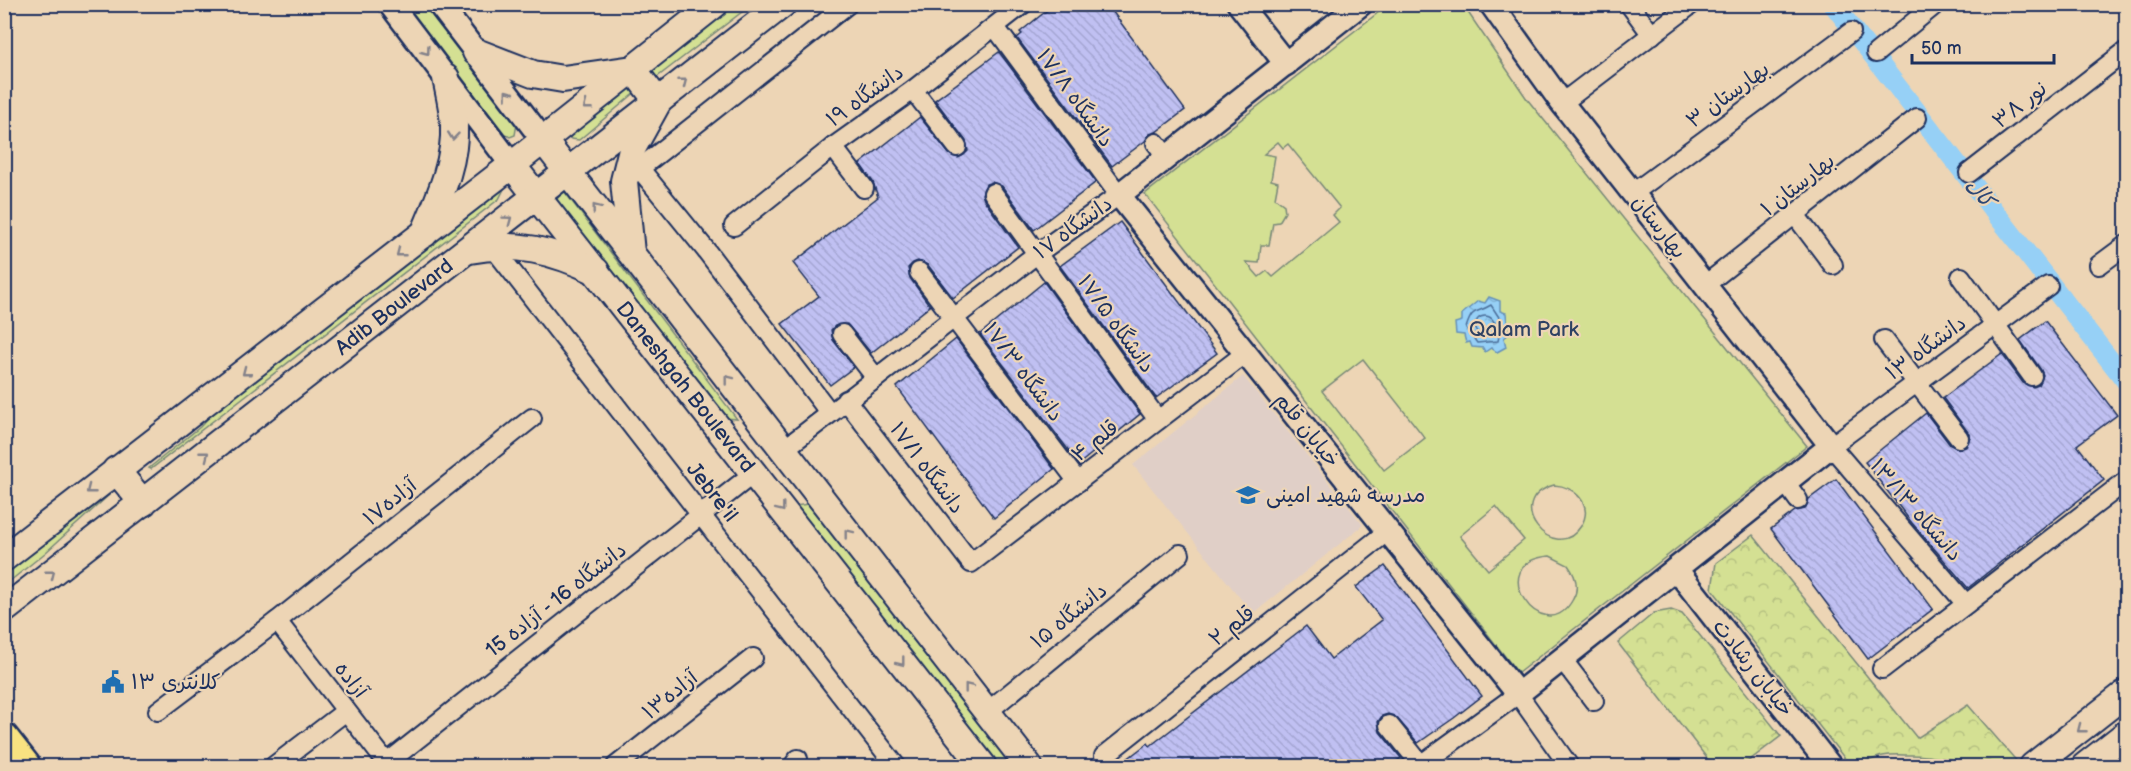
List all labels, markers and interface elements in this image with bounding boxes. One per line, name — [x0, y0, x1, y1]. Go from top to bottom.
scale bar — [1912, 27, 2054, 65]
text: 50 m — [1921, 38, 1962, 59]
one-way arrow — [418, 44, 429, 55]
street label: دانشگاه ۱۷/۸ — [1031, 44, 1119, 152]
street label: بهارستان ۳ — [1682, 57, 1774, 133]
street label: دانشگاه ۱۹ — [822, 60, 908, 132]
street label: نور ۳۸ — [1988, 76, 2052, 134]
one-way arrow — [677, 79, 688, 90]
one-way arrow — [504, 89, 515, 100]
one-way arrow — [583, 98, 594, 109]
one-way arrow — [447, 131, 460, 140]
street label: بهارستان ۱ — [1756, 148, 1840, 222]
water label: کال — [1960, 173, 2002, 216]
street label: بهارستان — [1626, 190, 1692, 264]
street label: دانشگاه ۱۷ — [1029, 191, 1117, 265]
one-way arrow — [593, 204, 604, 215]
one-way arrow — [502, 216, 513, 227]
one-way arrow — [396, 245, 407, 256]
street label: Adib Boulevard — [330, 253, 458, 360]
street label: دانشگاه ۱۷/۵ — [1072, 270, 1160, 378]
street label: Daneshgah Boulevard — [611, 296, 761, 477]
street label: دانشگاه ۱۳ — [1881, 310, 1971, 386]
street label: دانشگاه ۱۷/۳ — [978, 317, 1068, 427]
park label: Qalam Park — [1469, 317, 1580, 342]
one-way arrow — [242, 365, 253, 376]
one-way arrow — [725, 375, 736, 386]
street label: خیابان قلم — [1267, 388, 1345, 474]
street label: قلم ۴ — [1066, 415, 1125, 469]
street label: دانشگاه ۱۷/۱ — [884, 417, 970, 519]
one-way arrow — [198, 451, 209, 462]
street label: دانشگاه ۱۳/۱۳ — [1865, 454, 1967, 566]
street label: Jebre'il — [681, 457, 743, 527]
street label: آزاده۱۷ — [358, 472, 422, 531]
school or university icon: مدرسه شهید امینی — [1235, 482, 1261, 508]
one-way arrow — [86, 483, 97, 494]
place label: مدرسه شهید امینی — [1266, 483, 1425, 509]
one-way arrow — [774, 501, 785, 512]
one-way arrow — [844, 529, 855, 540]
street label: دانشگاه 16 - آزاده 15 — [481, 537, 631, 663]
one-way arrow — [44, 571, 55, 582]
street label: دانشگاه ۱۵ — [1026, 578, 1112, 654]
street label: قلم ۲ — [1204, 600, 1262, 654]
street label: خیابان رشادت — [1707, 615, 1799, 721]
one-way arrow — [894, 655, 905, 666]
street label: آزاده — [329, 657, 373, 704]
street label: آزاده۱۳ — [637, 665, 703, 725]
public building icon: کلانتری ۱۳ — [100, 669, 126, 695]
place label: کلانتری ۱۳ — [131, 670, 221, 695]
one-way arrow — [964, 683, 975, 694]
one-way arrow — [2076, 721, 2087, 732]

